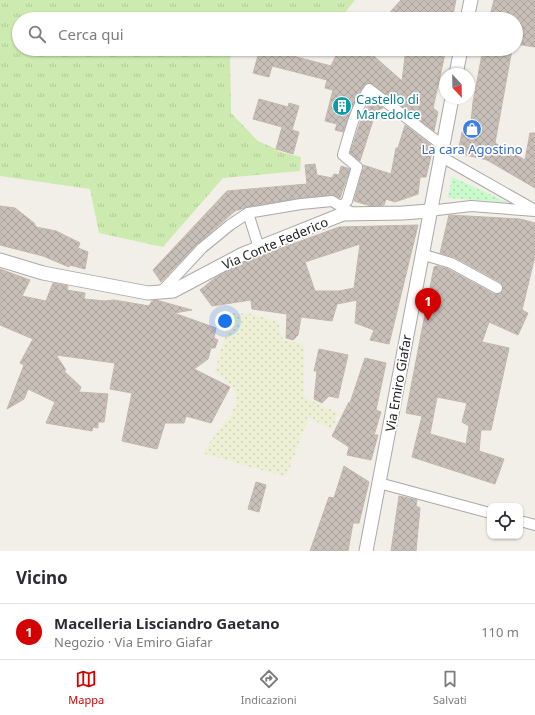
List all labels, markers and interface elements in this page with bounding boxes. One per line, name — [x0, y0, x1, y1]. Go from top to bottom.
search box — [12, 12, 523, 56]
icon: search — [26, 23, 48, 45]
text: Cerca qui — [58, 24, 124, 44]
north arrow — [439, 68, 475, 104]
place label: Castello di Maredolce — [356, 90, 420, 123]
building icon: Castello di Maredolce — [331, 95, 353, 117]
shop icon: La cara Agostino — [461, 118, 483, 140]
place label: La cara Agostino — [421, 140, 523, 158]
street label: Via Conte Federico — [219, 212, 331, 273]
pin: 1 — [415, 288, 441, 321]
your location — [215, 311, 235, 331]
street label: Via Emiro Giafar — [381, 332, 415, 433]
map controls — [487, 503, 523, 539]
button: locate — [487, 503, 523, 539]
text: Vicino — [16, 566, 68, 589]
text: Macelleria Lisciandro Gaetano — [54, 613, 280, 633]
text: 1 — [25, 623, 33, 641]
text: 110 m — [481, 623, 519, 641]
text: Negozio · Via Emiro Giafar — [54, 633, 213, 651]
tab: Mappa — [68, 668, 104, 707]
tab: Indicazioni — [241, 668, 297, 707]
tab: Salvati — [433, 668, 467, 707]

